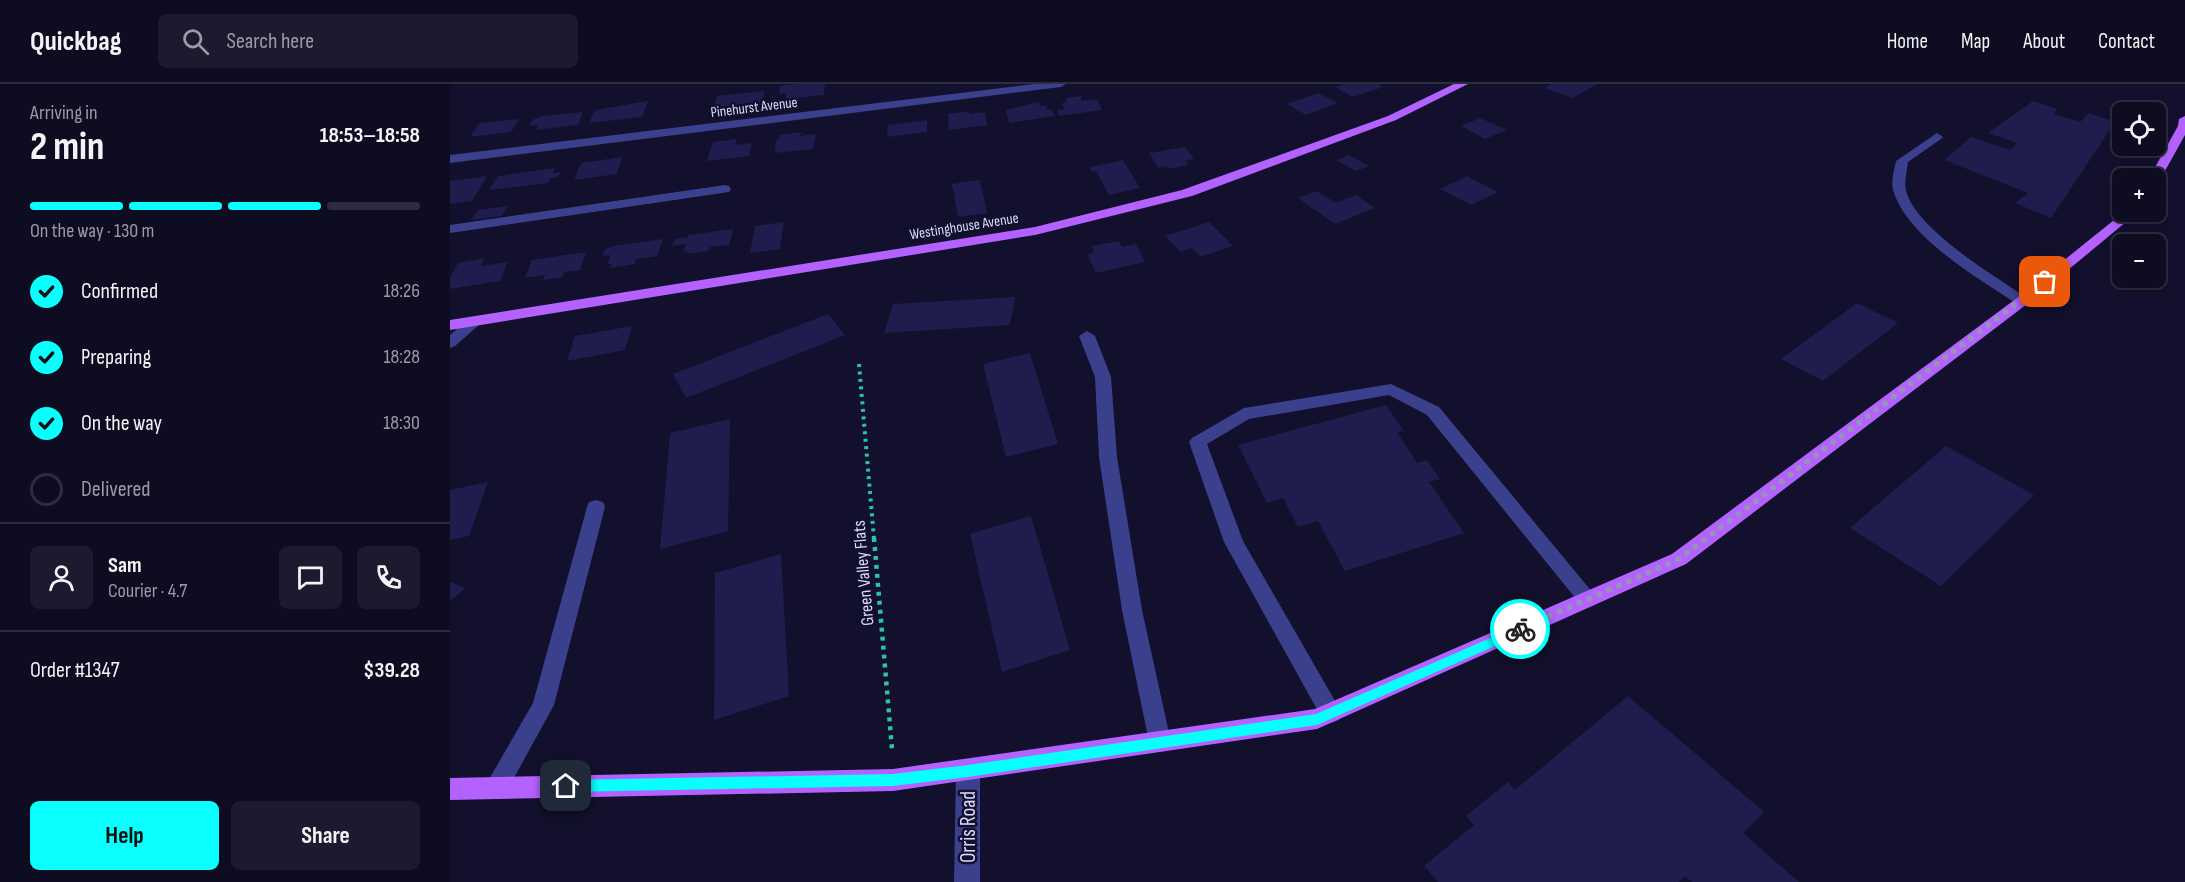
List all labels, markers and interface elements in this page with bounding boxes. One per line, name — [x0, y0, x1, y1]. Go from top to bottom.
search box — [158, 14, 578, 68]
text: Quickbag — [30, 25, 122, 58]
icon: search — [179, 25, 212, 58]
text: Search here — [227, 28, 314, 55]
text: Home — [1887, 29, 1928, 54]
text: Map — [1961, 29, 1990, 54]
text: About — [2023, 29, 2065, 54]
text: Contact — [2098, 29, 2155, 54]
street label: Pinehurst Avenue — [710, 93, 799, 122]
text: Arriving in — [30, 101, 98, 125]
map controls — [2112, 102, 2166, 288]
button: locate — [2112, 102, 2166, 156]
text: 18:53–18:58 — [320, 122, 420, 149]
text: 2 min — [30, 124, 104, 171]
button: + — [2112, 168, 2166, 222]
street label: Westinghouse Avenue — [908, 208, 1020, 244]
text: On the way · 130 m — [30, 219, 154, 243]
button: − — [2112, 234, 2166, 288]
pin — [2019, 256, 2070, 307]
icon: bag — [2028, 265, 2061, 298]
icon: check — [30, 275, 63, 308]
text: Confirmed — [81, 278, 158, 305]
text: 18:26 — [383, 279, 420, 303]
icon: check — [30, 341, 63, 374]
text: Preparing — [81, 344, 151, 371]
text: 18:28 — [383, 345, 420, 369]
icon: check — [30, 407, 63, 440]
text: On the way — [81, 410, 162, 437]
text: 18:30 — [383, 411, 420, 435]
text: Delivered — [81, 476, 150, 503]
street label: Green Valley Flats — [848, 519, 879, 627]
button: person — [30, 546, 93, 609]
button: chat — [279, 546, 342, 609]
button: phone — [357, 546, 420, 609]
text: Sam — [108, 552, 142, 579]
text: Courier · 4.7 — [108, 579, 187, 603]
courier — [1490, 599, 1550, 659]
icon: bike — [1504, 613, 1537, 646]
text: Order #1347 — [30, 657, 119, 684]
text: $39.28 — [363, 657, 420, 684]
pin — [540, 760, 591, 811]
icon: home — [549, 769, 582, 802]
street label: Orris Road — [956, 791, 981, 863]
button: Help — [30, 801, 219, 870]
button: Share — [231, 801, 420, 870]

